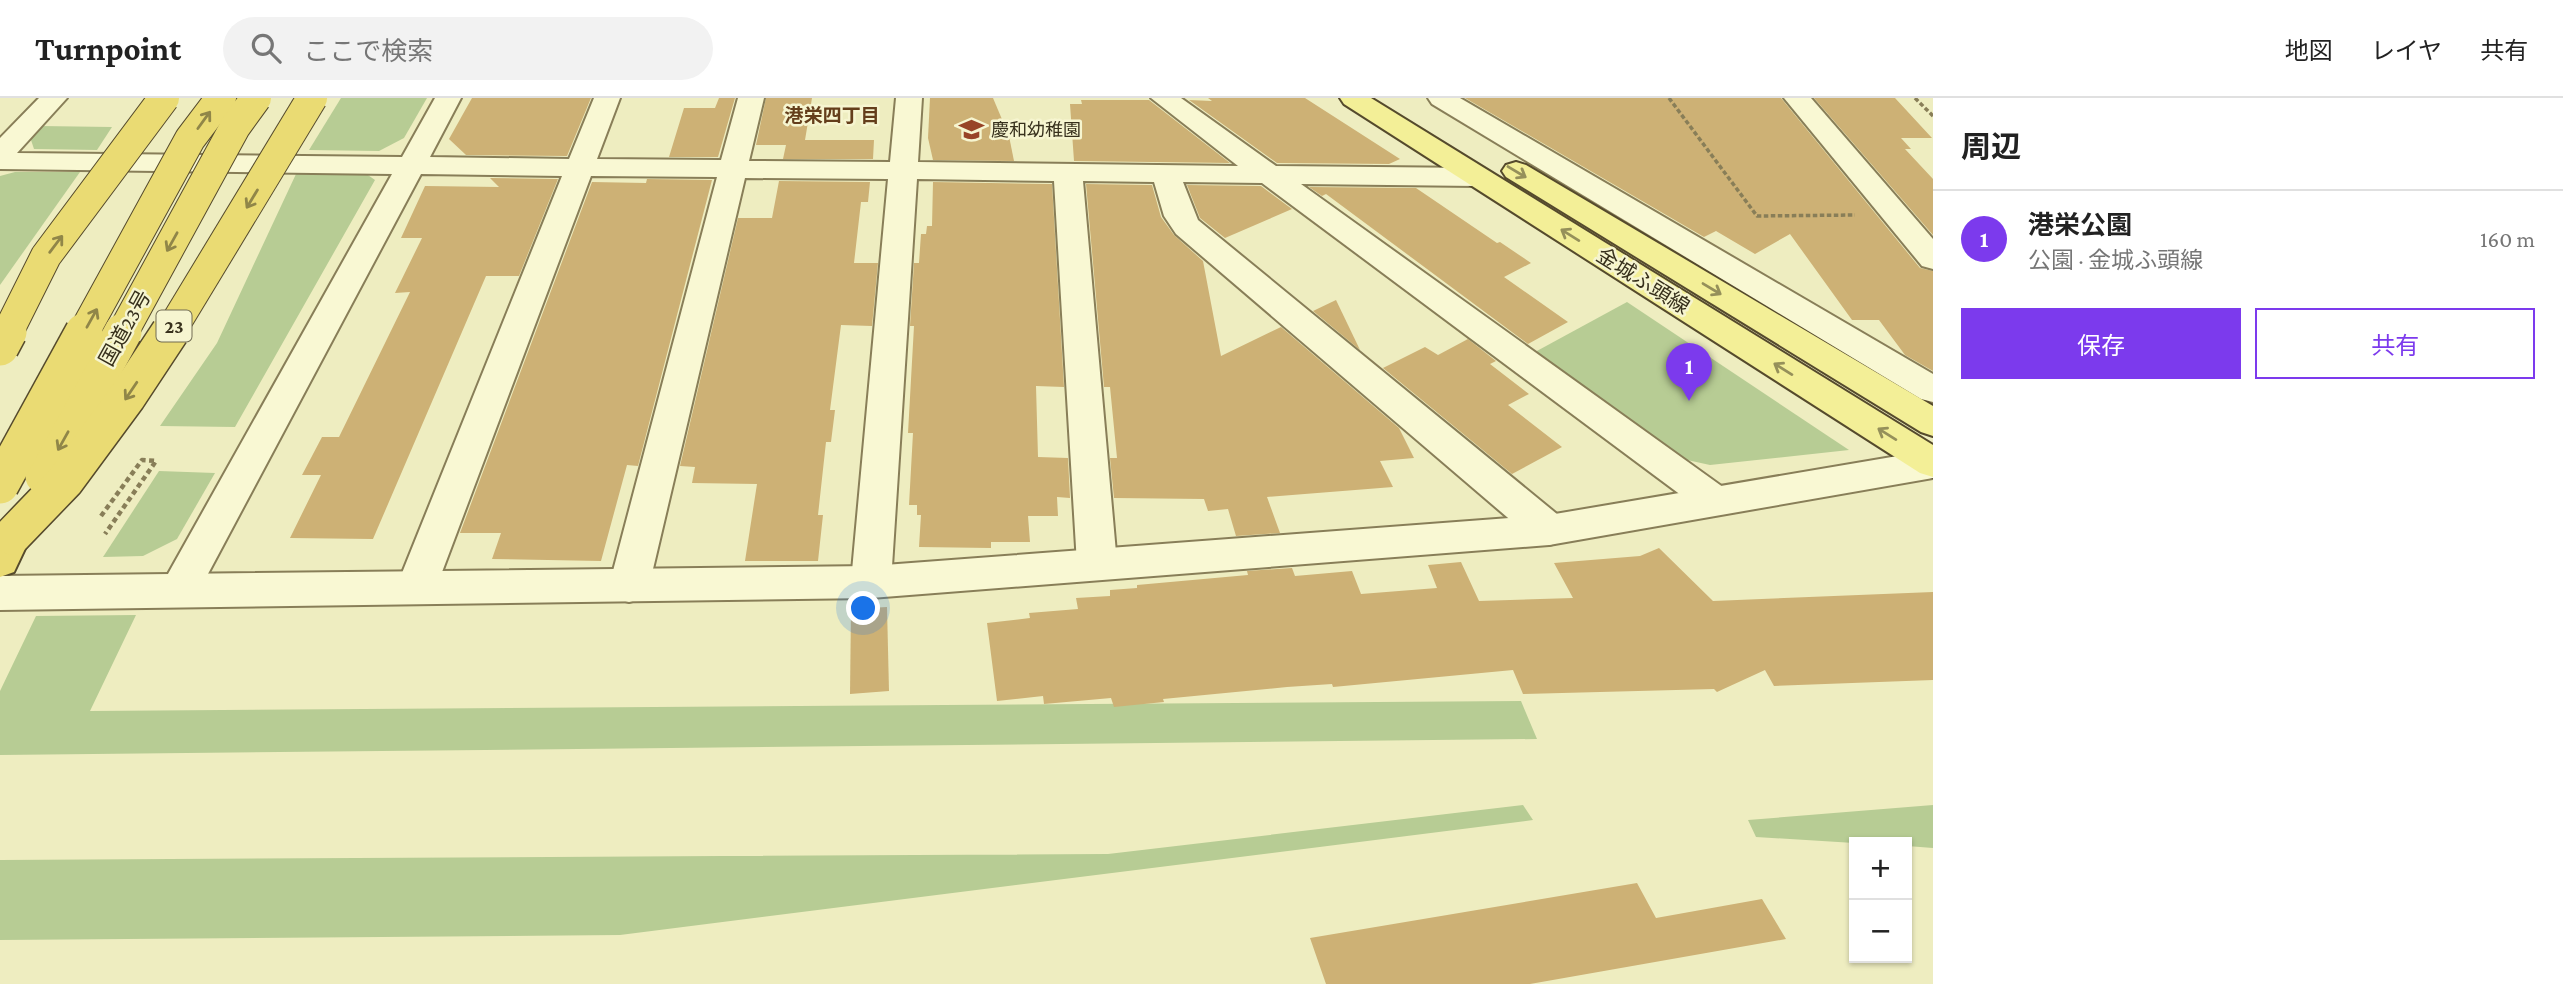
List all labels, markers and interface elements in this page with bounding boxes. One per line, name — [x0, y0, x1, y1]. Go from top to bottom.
search box — [223, 17, 713, 80]
icon: search — [247, 29, 285, 67]
text: Turnpoint — [35, 30, 181, 67]
text: ここで検索 — [303, 37, 433, 66]
text: 地図 — [2285, 37, 2333, 64]
text: レイヤ — [2371, 37, 2442, 64]
text: 共有 — [2480, 37, 2528, 64]
district label: 港栄四丁目 — [784, 105, 880, 126]
one-way arrow — [196, 111, 211, 130]
school or university icon: 慶和幼稚園 — [957, 116, 985, 144]
place label: 慶和幼稚園 — [991, 120, 1081, 140]
text: 周辺 — [1961, 130, 2021, 163]
one-way arrow — [1507, 165, 1527, 179]
one-way arrow — [244, 188, 258, 208]
text: 港栄公園 — [2028, 211, 2132, 240]
text: 1 — [1980, 226, 1988, 252]
text: 160 m — [2480, 226, 2535, 252]
one-way arrow — [1560, 228, 1580, 242]
one-way arrow — [165, 231, 179, 251]
one-way arrow — [48, 235, 63, 254]
street label: 金城ふ頭線 — [1592, 243, 1694, 319]
text: 公園 · 金城ふ頭線 — [2028, 247, 2203, 273]
one-way arrow — [1701, 283, 1721, 297]
street label: 国道23号 — [94, 286, 156, 370]
one-way arrow — [86, 308, 99, 329]
button: 保存 — [1961, 308, 2241, 379]
button: 共有 — [2255, 308, 2535, 379]
road number: 23 — [156, 310, 192, 342]
pin: 1 — [1666, 343, 1712, 401]
one-way arrow — [1774, 361, 1794, 375]
one-way arrow — [124, 381, 138, 400]
one-way arrow — [1878, 427, 1897, 441]
one-way arrow — [56, 430, 69, 451]
your location — [846, 591, 880, 625]
map controls — [1849, 837, 1912, 963]
button: + — [1849, 837, 1912, 900]
button: − — [1849, 900, 1912, 963]

